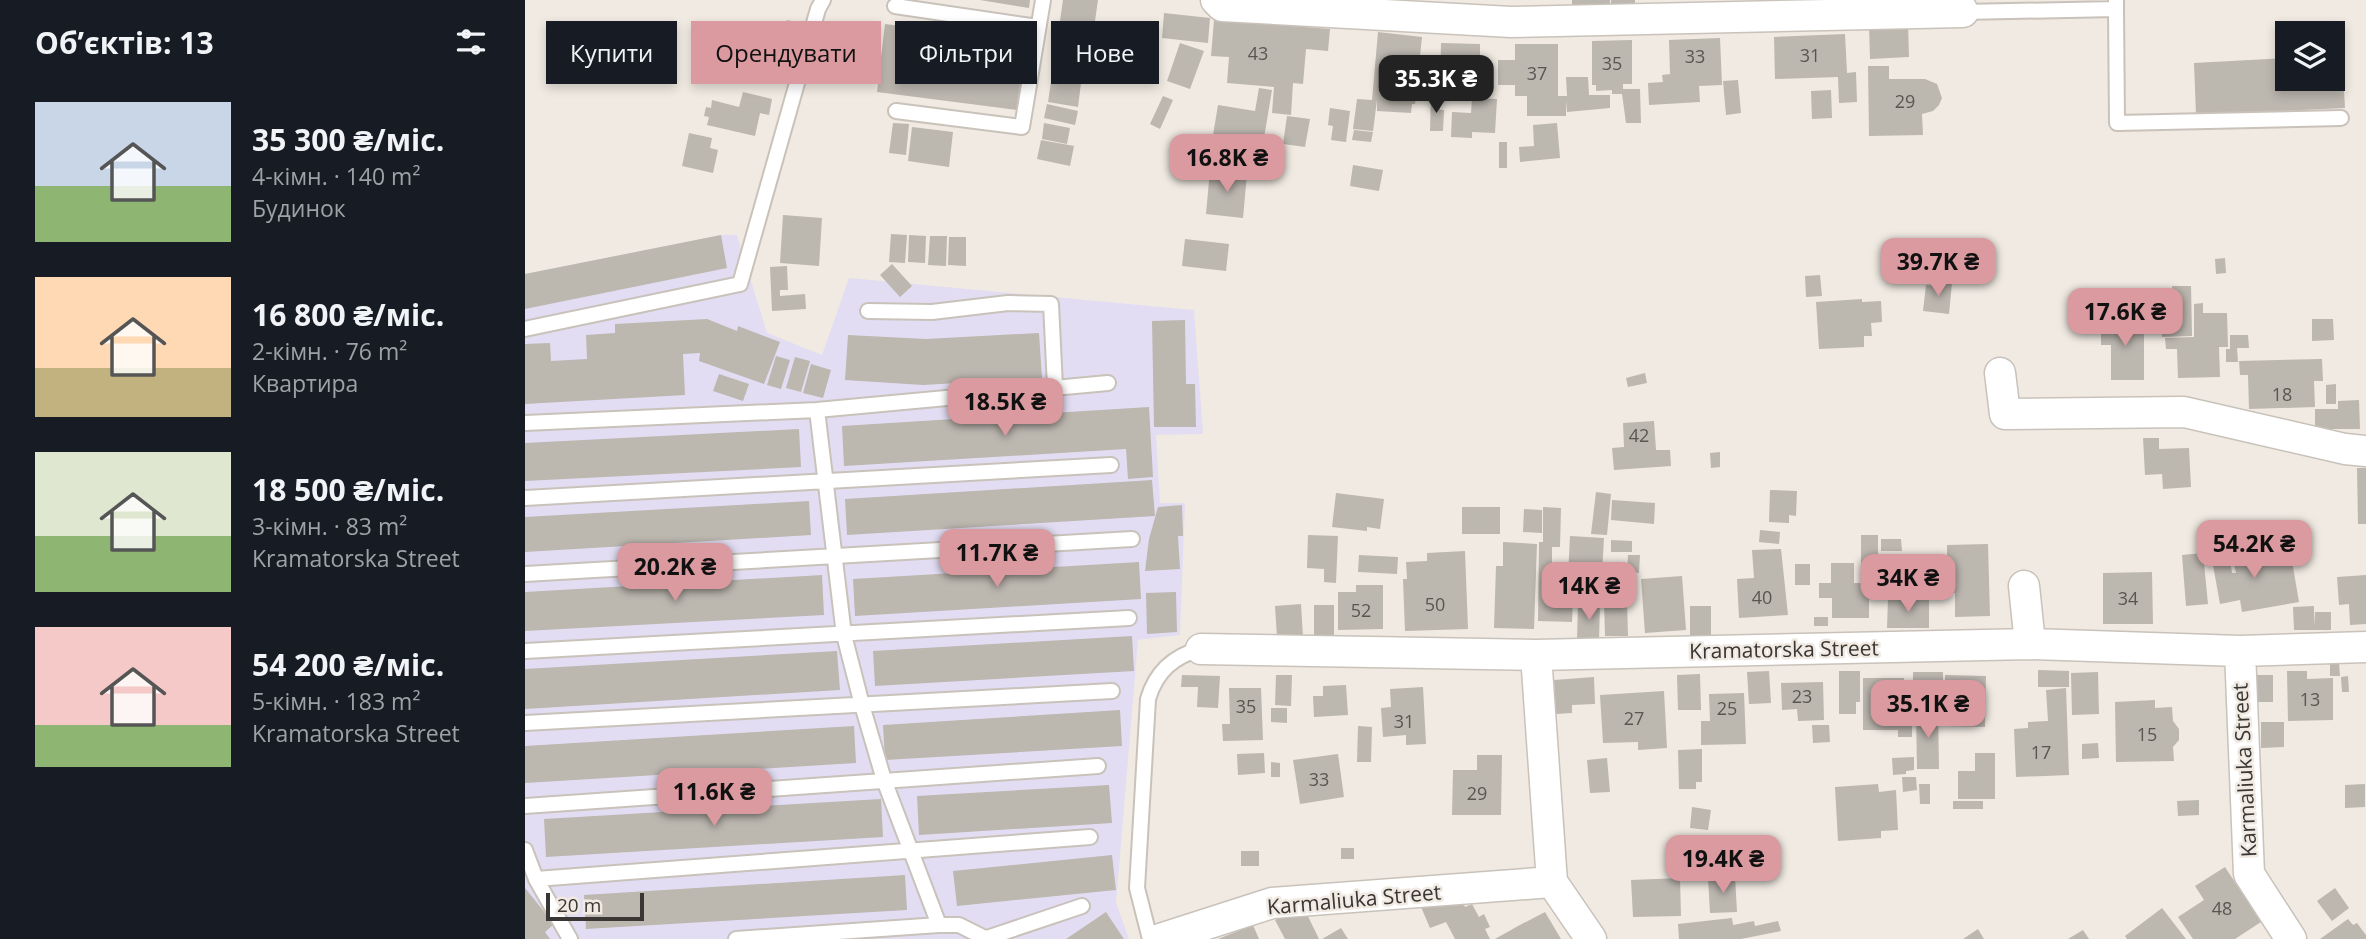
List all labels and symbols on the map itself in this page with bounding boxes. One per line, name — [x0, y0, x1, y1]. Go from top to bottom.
house number: 43 — [1248, 41, 1268, 65]
house number: 31 — [1800, 43, 1820, 67]
house number: 33 — [1685, 44, 1705, 68]
house number: 35 — [1602, 51, 1622, 75]
pin: 35.3K ₴ — [1371, 55, 1501, 115]
house number: 37 — [1527, 61, 1547, 85]
house number: 29 — [1895, 89, 1915, 113]
pin: 16.8K ₴ — [1162, 134, 1292, 194]
pin: 39.7K ₴ — [1873, 238, 2003, 298]
pin: 17.6K ₴ — [2060, 288, 2190, 348]
pin: 18.5K ₴ — [940, 378, 1070, 438]
house number: 18 — [2272, 382, 2292, 406]
house number: 42 — [1629, 423, 1649, 447]
pin: 54.2K ₴ — [2189, 520, 2319, 580]
pin: 11.7K ₴ — [932, 530, 1062, 589]
pin: 20.2K ₴ — [610, 544, 740, 603]
pin: 34K ₴ — [1859, 554, 1957, 614]
pin: 14K ₴ — [1540, 562, 1638, 622]
house number: 40 — [1752, 585, 1772, 609]
house number: 34 — [2118, 586, 2138, 610]
house number: 50 — [1425, 592, 1445, 616]
house number: 52 — [1351, 598, 1371, 622]
street label: Kramatorska Street — [1689, 633, 1879, 665]
pin: 35.1K ₴ — [1863, 680, 1993, 740]
street label: Karmaliuka Street — [2225, 682, 2263, 858]
house number: 23 — [1792, 684, 1812, 708]
house number: 13 — [2300, 687, 2320, 711]
house number: 35 — [1236, 694, 1256, 718]
house number: 25 — [1717, 696, 1737, 720]
house number: 27 — [1624, 706, 1644, 730]
house number: 31 — [1394, 709, 1414, 733]
house number: 15 — [2137, 722, 2157, 746]
house number: 17 — [2031, 740, 2051, 764]
house number: 33 — [1309, 767, 1329, 791]
pin: 11.6K ₴ — [649, 768, 779, 828]
house number: 29 — [1467, 781, 1487, 805]
pin: 19.4K ₴ — [1658, 836, 1788, 895]
street label: Karmaliuka Street — [1266, 877, 1442, 921]
scale bar — [546, 890, 644, 922]
house number: 48 — [2212, 896, 2232, 920]

